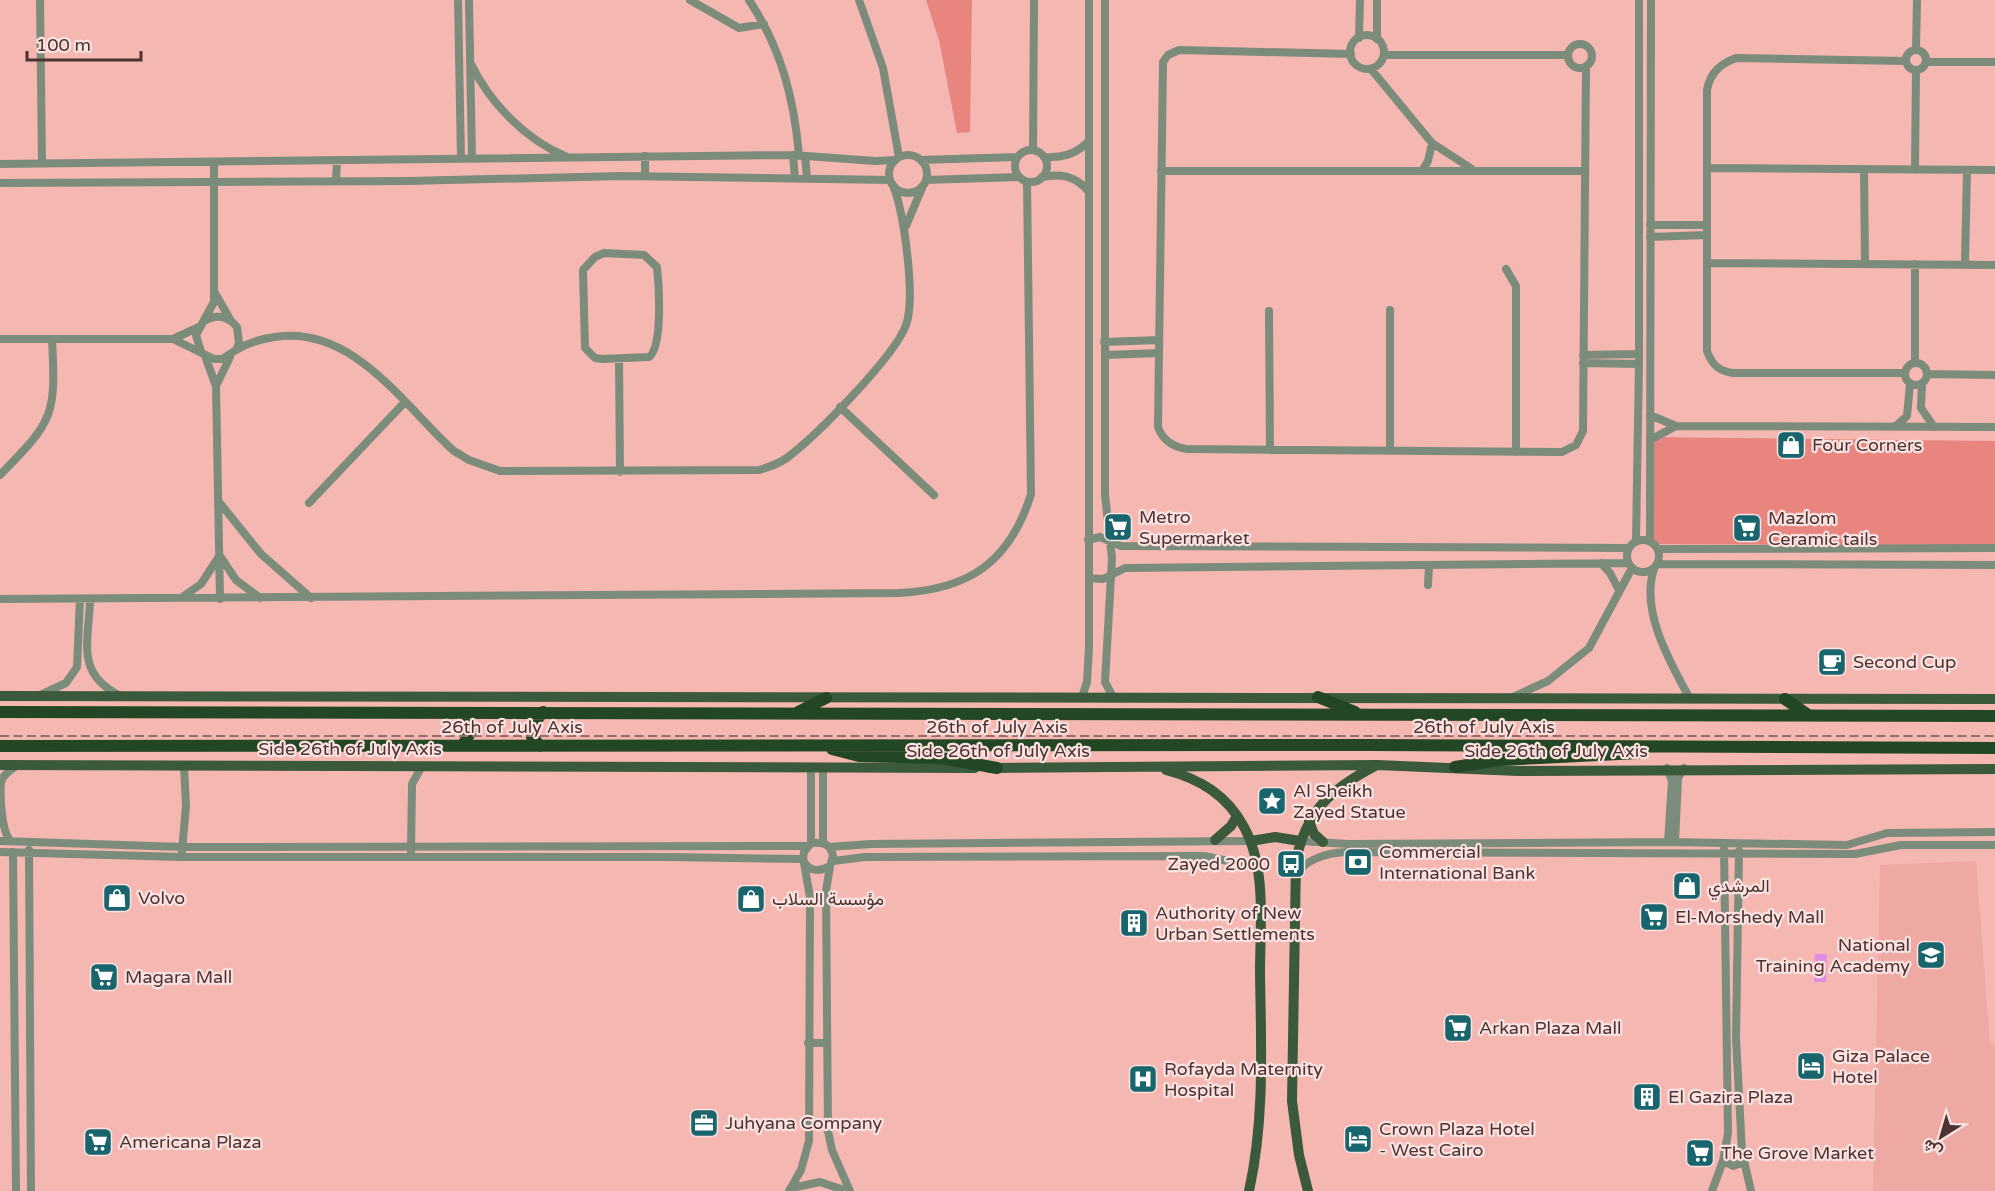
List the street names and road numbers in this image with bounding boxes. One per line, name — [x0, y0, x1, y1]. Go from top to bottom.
street label: 26th of July Axis — [441, 716, 583, 738]
street label: 26th of July Axis — [926, 716, 1068, 738]
street label: 26th of July Axis — [1413, 716, 1555, 738]
street label: Side 26th of July Axis — [258, 738, 442, 760]
street label: Side 26th of July Axis — [906, 740, 1090, 762]
street label: Side 26th of July Axis — [1464, 740, 1648, 762]

